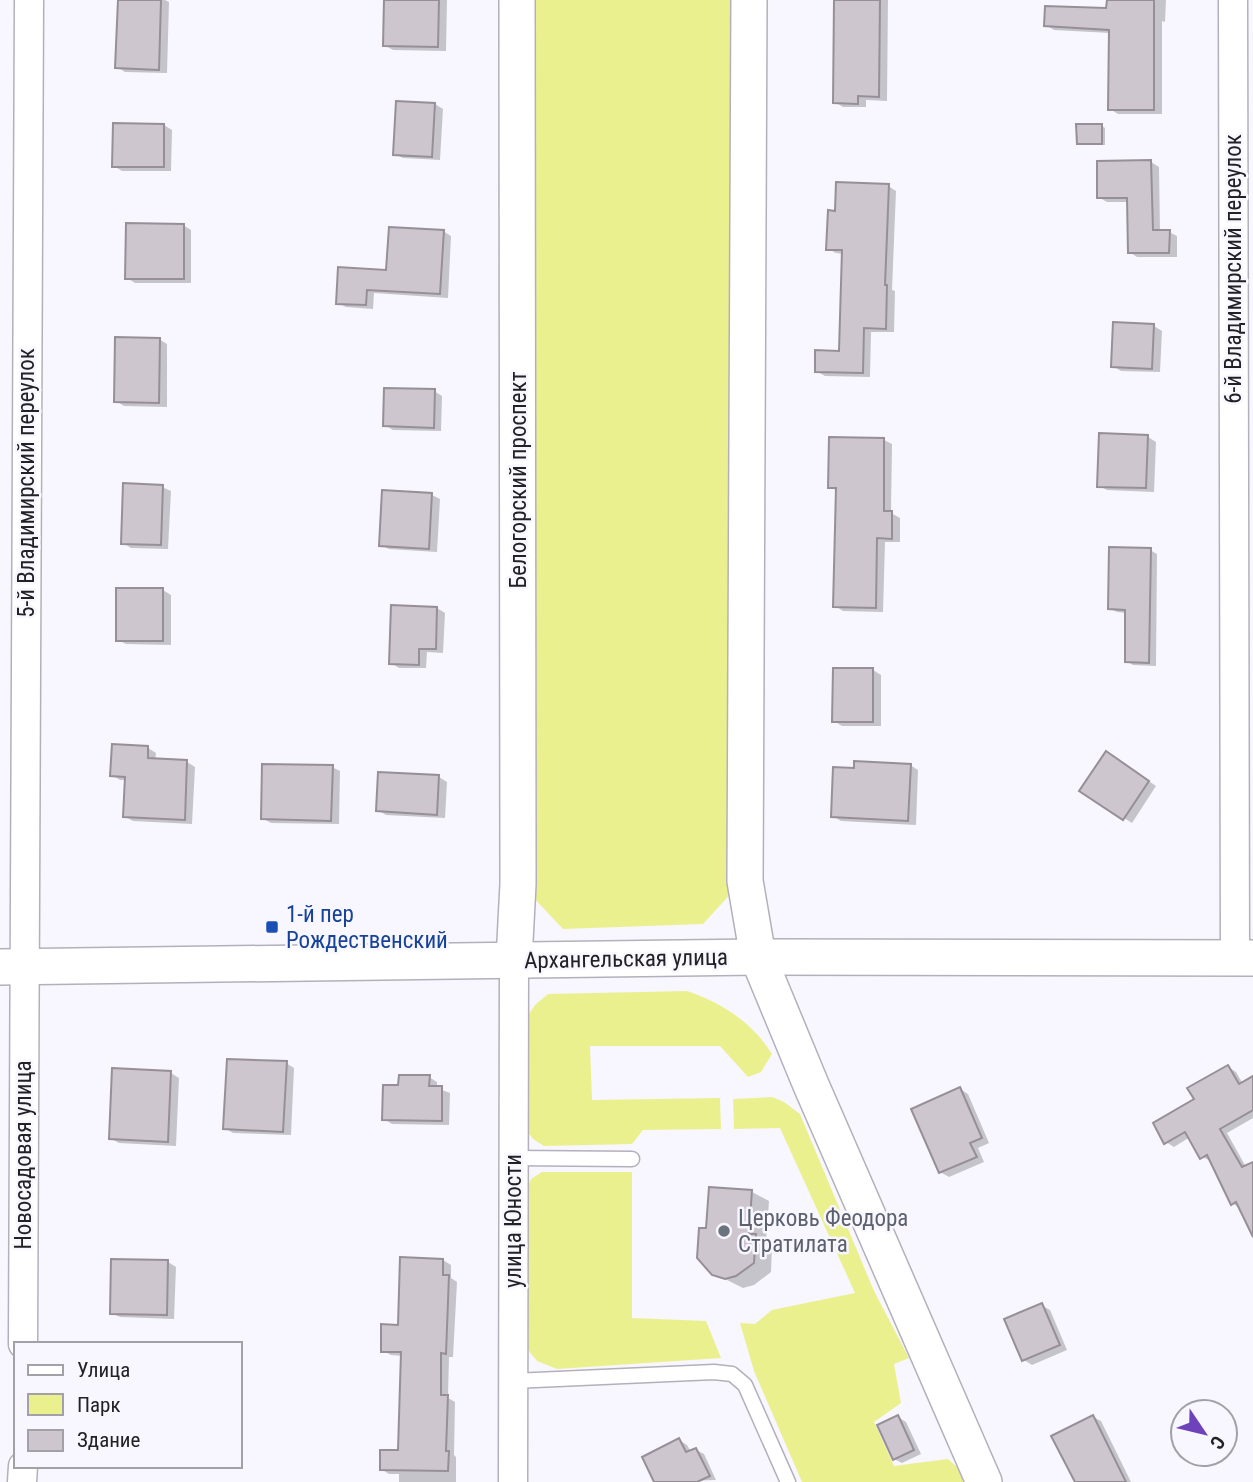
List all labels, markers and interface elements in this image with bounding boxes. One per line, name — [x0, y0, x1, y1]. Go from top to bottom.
street label: 6-й Владимирский переулок — [1220, 134, 1247, 404]
street label: 5-й Владимирский переулок — [13, 348, 40, 618]
street label: Белогорский проспект — [505, 371, 532, 588]
place label: 1-й пер Рождественский — [286, 901, 448, 954]
marker: 1-й пер Рождественский — [264, 919, 280, 935]
street label: Архангельская улица — [524, 944, 728, 974]
street label: Новосадовая улица — [10, 1060, 37, 1250]
street label: улица Юности — [500, 1154, 527, 1288]
place label: Церковь Феодора Стратилата — [738, 1205, 908, 1258]
marker: Церковь Феодора Стратилата — [716, 1223, 732, 1239]
legend — [14, 1342, 242, 1468]
text: Улица — [77, 1358, 130, 1382]
text: Парк — [77, 1393, 121, 1417]
north arrow — [1169, 1398, 1239, 1468]
text: Здание — [77, 1428, 141, 1452]
text: С — [1205, 1431, 1230, 1454]

